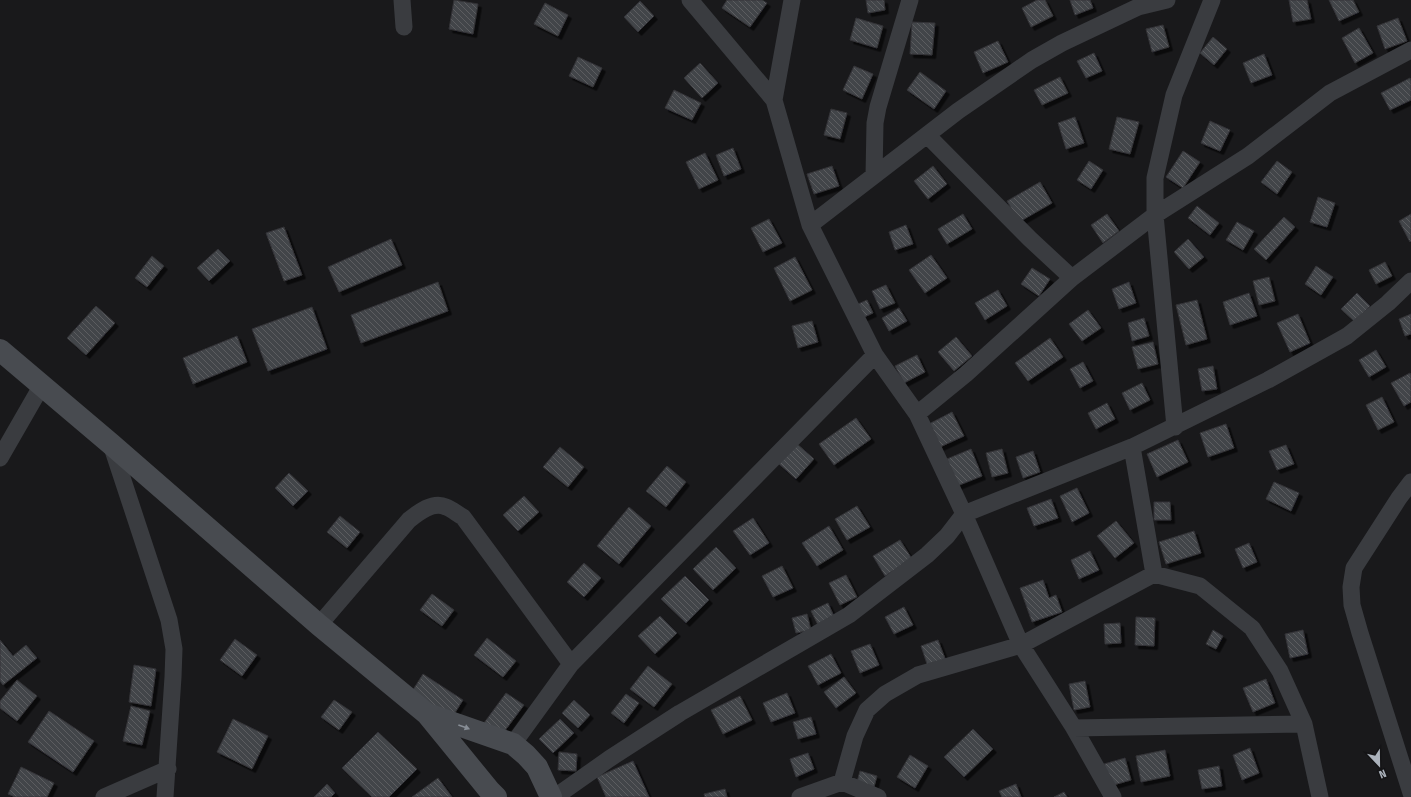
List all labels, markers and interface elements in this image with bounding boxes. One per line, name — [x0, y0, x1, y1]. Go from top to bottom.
one-way arrow — [458, 724, 470, 730]
north arrow — [1359, 745, 1399, 785]
text: N — [1377, 767, 1388, 781]

